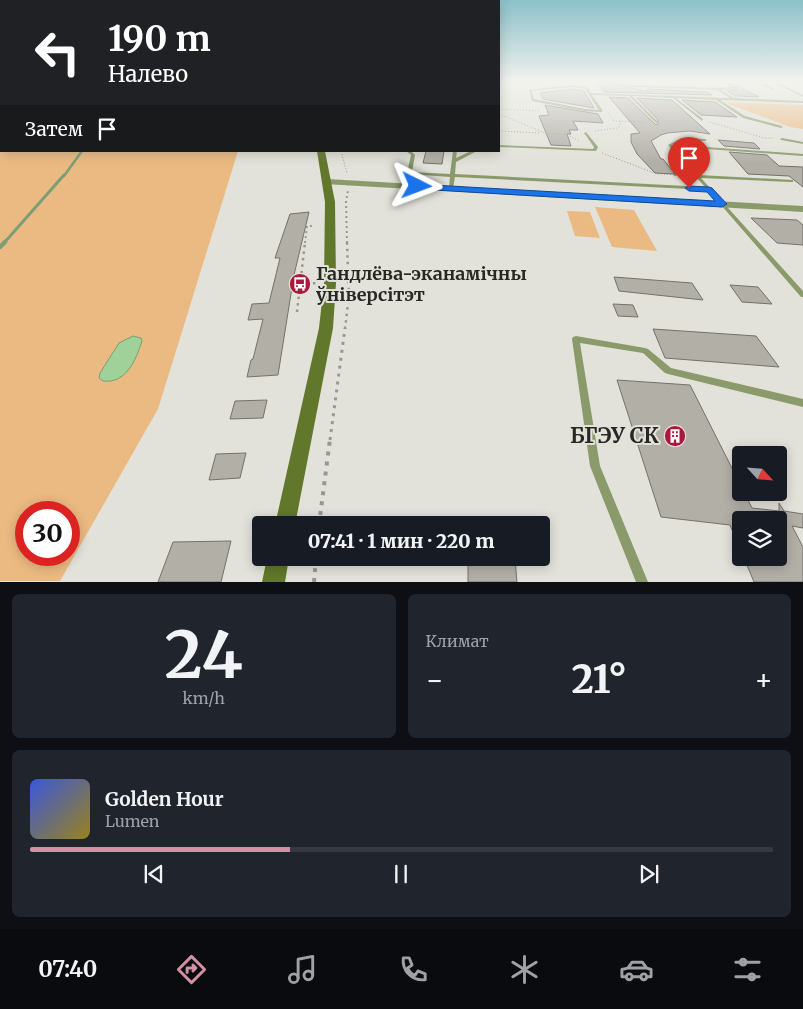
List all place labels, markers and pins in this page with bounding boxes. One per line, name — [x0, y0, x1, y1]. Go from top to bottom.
pin — [668, 137, 710, 188]
place label: Гандлёва-эканамічны ўніверсітэт — [316, 262, 527, 306]
bus stop icon: Гандлёва-эканамічны ўніверсітэт — [288, 272, 312, 296]
place label: БГЭУ СК — [570, 422, 659, 449]
building icon: БГЭУ СК — [663, 424, 687, 448]

